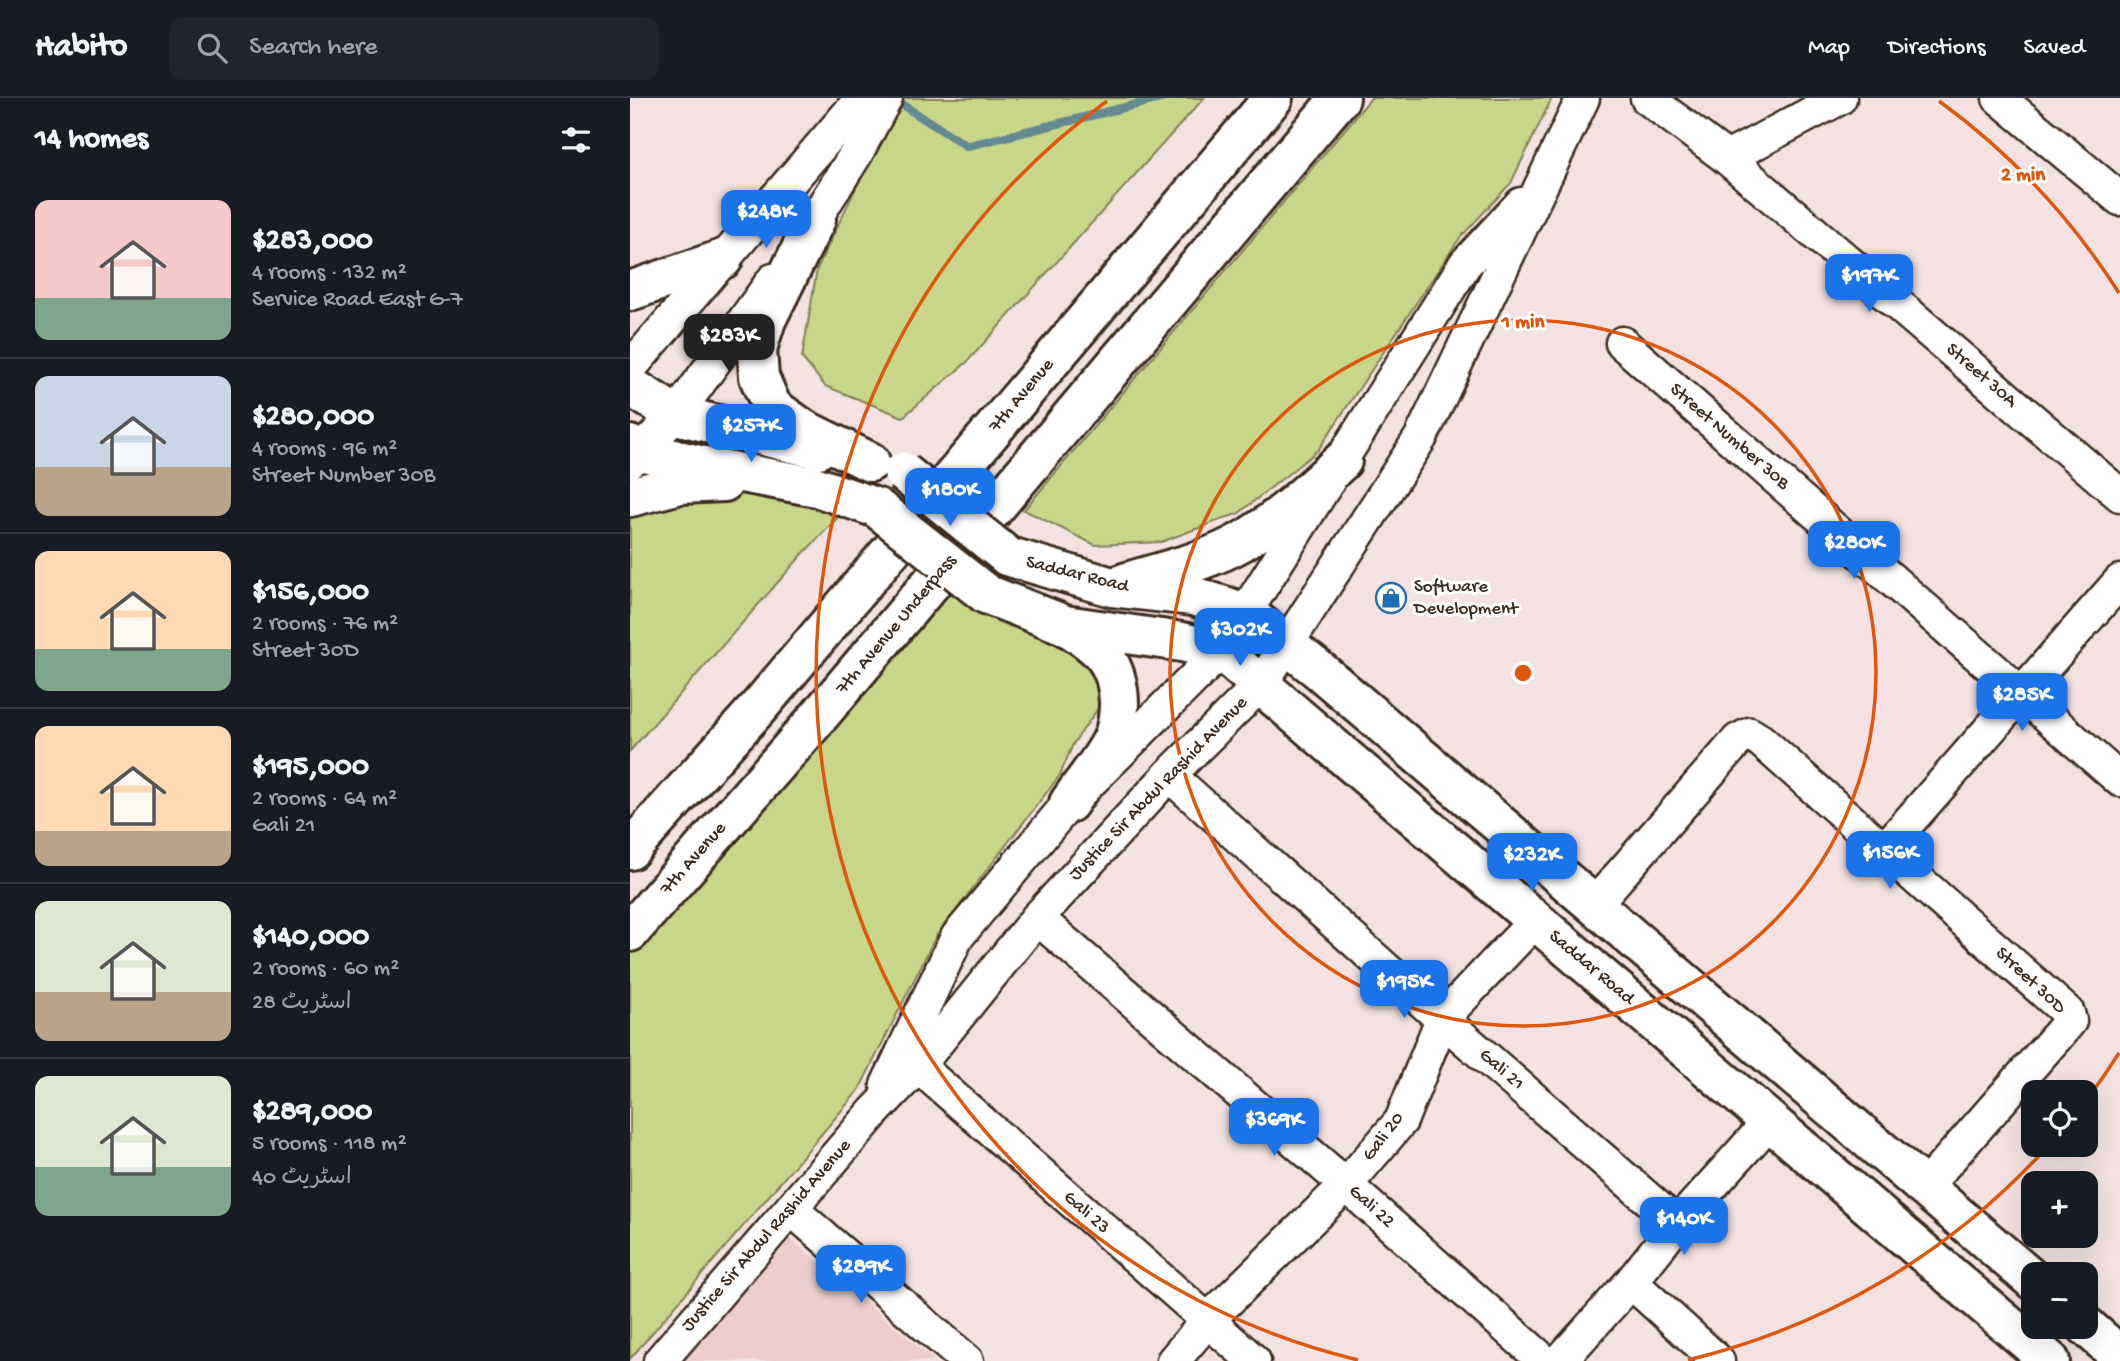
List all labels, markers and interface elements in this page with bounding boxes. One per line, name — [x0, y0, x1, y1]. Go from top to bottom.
search box — [169, 17, 659, 80]
text: Habito — [35, 29, 127, 67]
icon: search — [193, 29, 231, 67]
text: Search here — [249, 33, 377, 64]
text: Map — [1808, 34, 1850, 63]
text: Directions — [1888, 34, 1986, 63]
text: Saved — [2024, 34, 2085, 63]
icon: filters — [557, 121, 595, 159]
text: 14 homes — [35, 123, 148, 158]
text: 2 min — [2001, 164, 2046, 189]
pin: $248K — [717, 190, 815, 250]
text: $248K — [737, 199, 795, 226]
text: $283,000 — [252, 225, 373, 260]
icon: home — [91, 228, 175, 312]
pin: $197K — [1820, 254, 1918, 314]
text: 4 rooms · 132 m² — [252, 260, 407, 287]
text: $197K — [1841, 263, 1897, 290]
text: Service Road East G-7 — [252, 287, 463, 314]
text: 1 min — [1501, 311, 1545, 336]
pin: $283K — [680, 314, 778, 374]
text: $283K — [700, 323, 758, 350]
street label: Street 30A — [1941, 339, 2023, 414]
street label: 7th Avenue — [984, 354, 1060, 438]
street label: Street Number 30B — [1664, 379, 1795, 496]
text: $280,000 — [252, 401, 374, 436]
icon: home — [91, 404, 175, 488]
pin: $257K — [702, 404, 800, 464]
text: $257K — [722, 413, 780, 440]
text: 4 rooms · 96 m² — [252, 436, 397, 463]
text: Street Number 30B — [252, 463, 435, 490]
pin: $180K — [901, 468, 999, 528]
text: $180K — [921, 477, 979, 504]
pin: $280K — [1805, 522, 1903, 581]
text: $280K — [1824, 530, 1884, 557]
street label: 7th Avenue Underpass — [831, 550, 963, 700]
street label: Saddar Road — [1023, 551, 1132, 599]
text: $156,000 — [252, 576, 369, 611]
place label: Software Development — [1412, 576, 1520, 621]
icon: home — [91, 579, 175, 663]
shop icon: Software Development — [1374, 581, 1408, 615]
pin: $302K — [1191, 608, 1289, 668]
text: 2 rooms · 76 m² — [252, 611, 398, 638]
text: $302K — [1210, 617, 1270, 644]
text: Street 30D — [252, 638, 359, 665]
centre of rings — [1511, 661, 1535, 685]
pin: $285K — [1973, 674, 2071, 733]
text: $285K — [1993, 682, 2051, 709]
street label: Justice Sir Abdul Rashid Avenue — [1065, 692, 1253, 886]
text: $195,000 — [252, 751, 369, 786]
icon: home — [91, 754, 175, 838]
text: 2 rooms · 64 m² — [252, 786, 397, 813]
text: Gali 21 — [252, 813, 315, 840]
street label: 7th Avenue — [655, 818, 732, 901]
pin: $156K — [1841, 832, 1939, 891]
pin: $232K — [1483, 834, 1581, 893]
text: $156K — [1862, 840, 1918, 867]
text: $232K — [1503, 842, 1561, 869]
text: $140,000 — [252, 921, 369, 956]
street label: Saddar Road — [1543, 925, 1640, 1012]
icon: home — [91, 929, 175, 1013]
street label: Street 30D — [1990, 943, 2071, 1020]
text: 2 rooms · 60 m² — [252, 956, 399, 983]
pin: $195K — [1355, 960, 1453, 1020]
text: $195K — [1376, 969, 1432, 996]
text: اسٹریٹ 28 — [252, 990, 352, 1017]
street label: Gali 21 — [1474, 1044, 1528, 1096]
map controls — [2021, 1080, 2098, 1339]
button: locate — [2021, 1080, 2098, 1157]
text: $289,000 — [252, 1096, 372, 1131]
pin: $369K — [1225, 1098, 1323, 1158]
icon: home — [91, 1104, 175, 1188]
text: $369K — [1245, 1107, 1303, 1134]
street label: Gali 20 — [1358, 1108, 1410, 1166]
text: 5 rooms · 118 m² — [252, 1131, 407, 1158]
street label: Justice Sir Abdul Rashid Avenue — [677, 1135, 857, 1337]
text: اسٹریٹ 40 — [252, 1165, 352, 1192]
button: + — [2021, 1171, 2098, 1248]
street label: Gali 22 — [1343, 1180, 1399, 1234]
street label: Gali 23 — [1058, 1186, 1114, 1240]
pin: $140K — [1635, 1198, 1733, 1257]
text: $140K — [1656, 1206, 1712, 1233]
pin: $289K — [812, 1246, 910, 1305]
text: $289K — [832, 1254, 890, 1281]
button: − — [2021, 1262, 2098, 1339]

